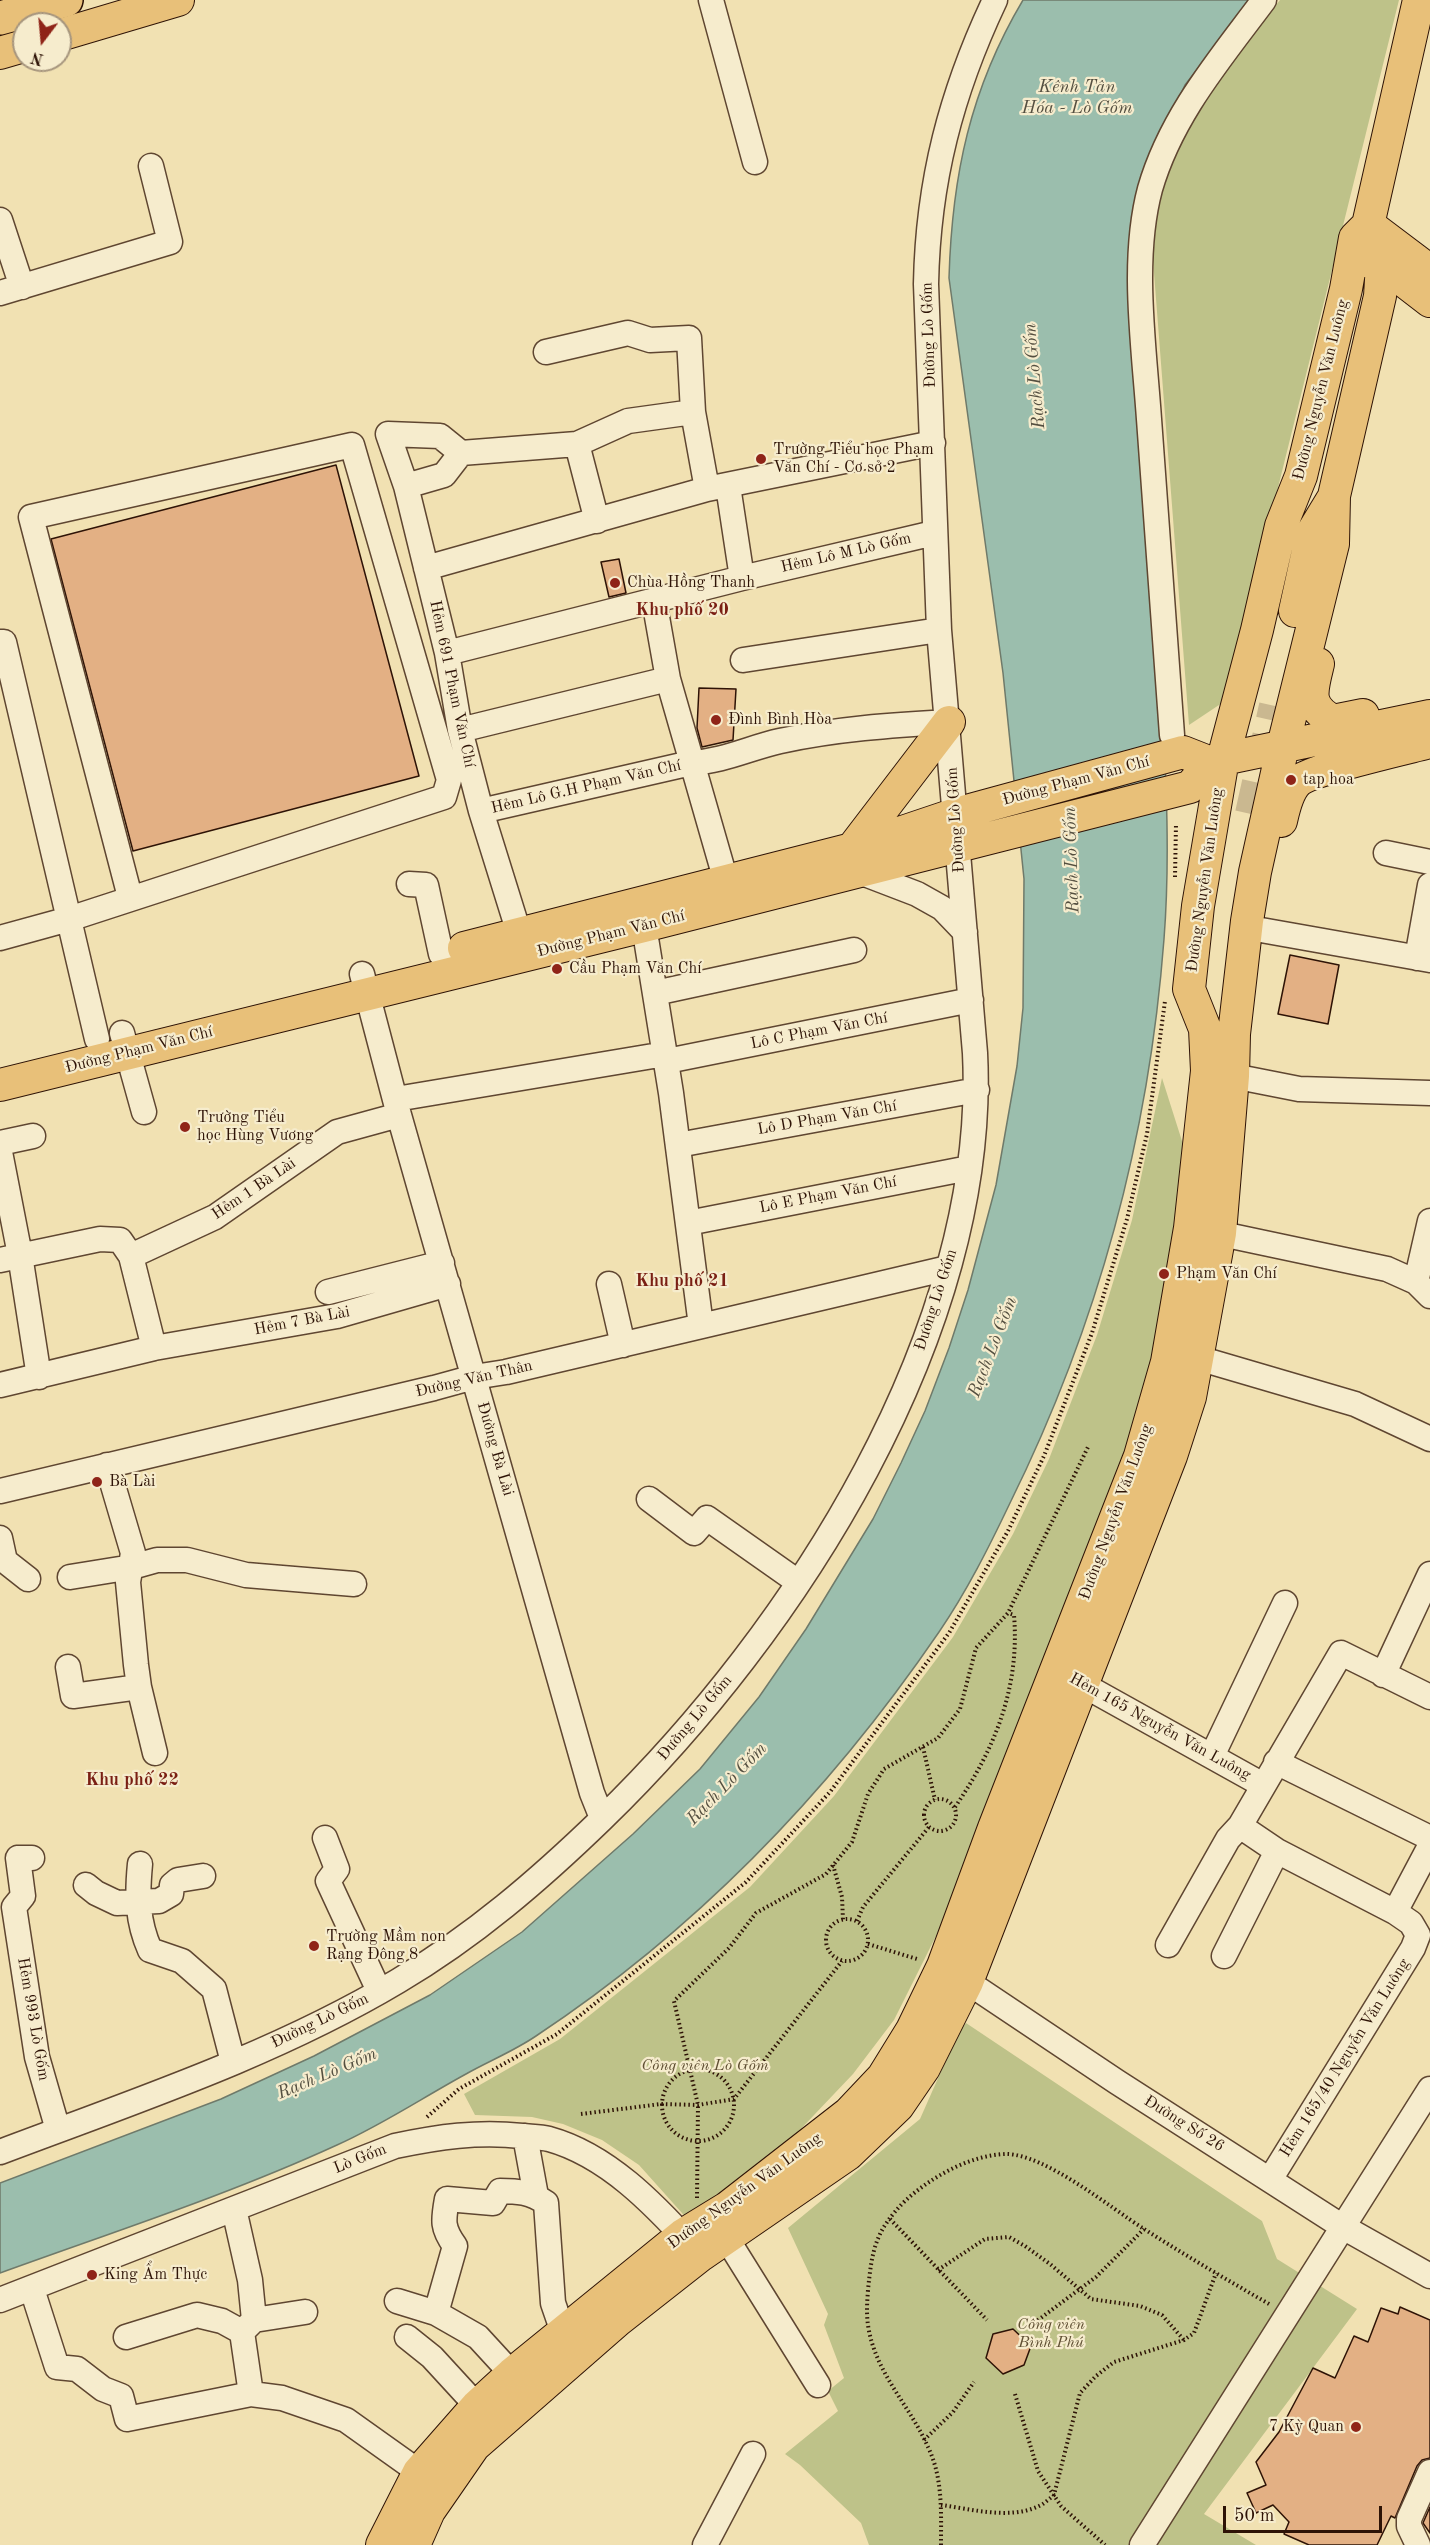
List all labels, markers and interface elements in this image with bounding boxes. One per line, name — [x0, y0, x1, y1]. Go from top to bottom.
north arrow — [12, 12, 72, 72]
text: N — [30, 48, 46, 67]
water label: Kênh Tân Hóa - Lò Gốm — [1022, 76, 1132, 118]
street label: Đường Lò Gốm — [918, 282, 940, 388]
street label: Đường Nguyễn Văn Luông — [1289, 298, 1353, 482]
water label: Rạch Lò Gốm — [1020, 322, 1050, 430]
place label: Trường Tiểu học Phạm Văn Chí - Cơ sở 2 — [773, 440, 934, 478]
marker: Trường Tiểu học Phạm Văn Chí - Cơ sở 2 — [754, 452, 768, 466]
street label: Hẻm Lô M Lò Gốm — [779, 529, 913, 577]
place label: Chùa Hồng Thanh — [627, 573, 755, 593]
marker: Chùa Hồng Thanh — [608, 576, 622, 590]
street label: Hẻm 691 Phạm Văn Chí — [425, 599, 479, 769]
district label: Khu phố 20 — [635, 599, 729, 621]
place label: Đình Bình Hòa — [728, 710, 832, 730]
marker: Đình Bình Hòa — [709, 713, 723, 727]
street label: Đường Phạm Văn Chí — [1000, 752, 1152, 810]
street label: Hẻm Lô G.H Phạm Văn Chí — [489, 756, 683, 818]
street label: Đường Lò Gốm — [943, 767, 969, 873]
place label: tap hoa — [1303, 770, 1354, 790]
marker: tap hoa — [1284, 773, 1298, 787]
street label: Đường Nguyễn Văn Luông — [1183, 787, 1227, 973]
water label: Rạch Lò Gốm — [1059, 807, 1085, 913]
street label: Đường Phạm Văn Chí — [535, 906, 687, 962]
place label: Cầu Phạm Văn Chí — [569, 959, 702, 979]
marker: Cầu Phạm Văn Chí — [550, 962, 564, 976]
street label: Lô C Phạm Văn Chí — [749, 1008, 889, 1054]
street label: Đường Phạm Văn Chí — [63, 1022, 215, 1078]
street label: Lô D Phạm Văn Chí — [756, 1096, 898, 1140]
place label: Trường Tiểu học Hùng Vương — [197, 1108, 313, 1146]
marker: Trường Tiểu học Hùng Vương — [178, 1120, 192, 1134]
street label: Hẻm 1 Bà Lài — [208, 1154, 300, 1224]
street label: Lô E Phạm Văn Chí — [758, 1172, 898, 1218]
street label: Đường Lò Gốm — [911, 1247, 961, 1353]
place label: Phạm Văn Chí — [1176, 1264, 1277, 1284]
marker: Phạm Văn Chí — [1157, 1267, 1171, 1281]
district label: Khu phố 21 — [635, 1270, 729, 1292]
water label: Rạch Lò Gốm — [964, 1294, 1022, 1400]
street label: Hẻm 7 Bà Lài — [252, 1302, 352, 1340]
street label: Đường Văn Thân — [414, 1356, 534, 1402]
street label: Đường Bà Lài — [472, 1400, 518, 1498]
street label: Đường Nguyễn Văn Luông — [1075, 1421, 1157, 1603]
place label: Bà Lài — [109, 1472, 155, 1492]
marker: Bà Lài — [90, 1475, 104, 1489]
street label: Hẻm 165 Nguyễn Văn Luông — [1066, 1669, 1254, 1785]
street label: Đường Lò Gốm — [654, 1671, 736, 1765]
water label: Rạch Lò Gốm — [682, 1738, 772, 1830]
district label: Khu phố 22 — [85, 1769, 179, 1791]
place label: Trường Mầm non Rạng Đông 8 — [326, 1927, 446, 1965]
marker: Trường Mầm non Rạng Đông 8 — [307, 1939, 321, 1953]
street label: Hẻm 165/40 Nguyễn Văn Luông — [1276, 1955, 1414, 2161]
street label: Hẻm 993 Lò Gốm — [13, 1956, 53, 2082]
street label: Đường Lò Gốm — [268, 1989, 372, 2053]
water label: Rạch Lò Gốm — [274, 2043, 380, 2105]
park label: Công viên Lò Gốm — [641, 2056, 769, 2076]
street label: Đường Số 26 — [1140, 2092, 1228, 2156]
street label: Đường Nguyễn Văn Luông — [664, 2129, 826, 2253]
street label: Lò Gốm — [331, 2140, 389, 2178]
place label: King Ẩm Thực — [104, 2265, 207, 2285]
marker: King Ẩm Thực — [85, 2268, 99, 2282]
park label: Công viên Bình Phú — [1017, 2315, 1085, 2353]
place label: 7 Kỳ Quan — [1269, 2417, 1344, 2437]
marker: 7 Kỳ Quan — [1349, 2420, 1363, 2434]
scale bar — [1226, 2494, 1385, 2532]
text: 50 m — [1234, 2507, 1274, 2525]

